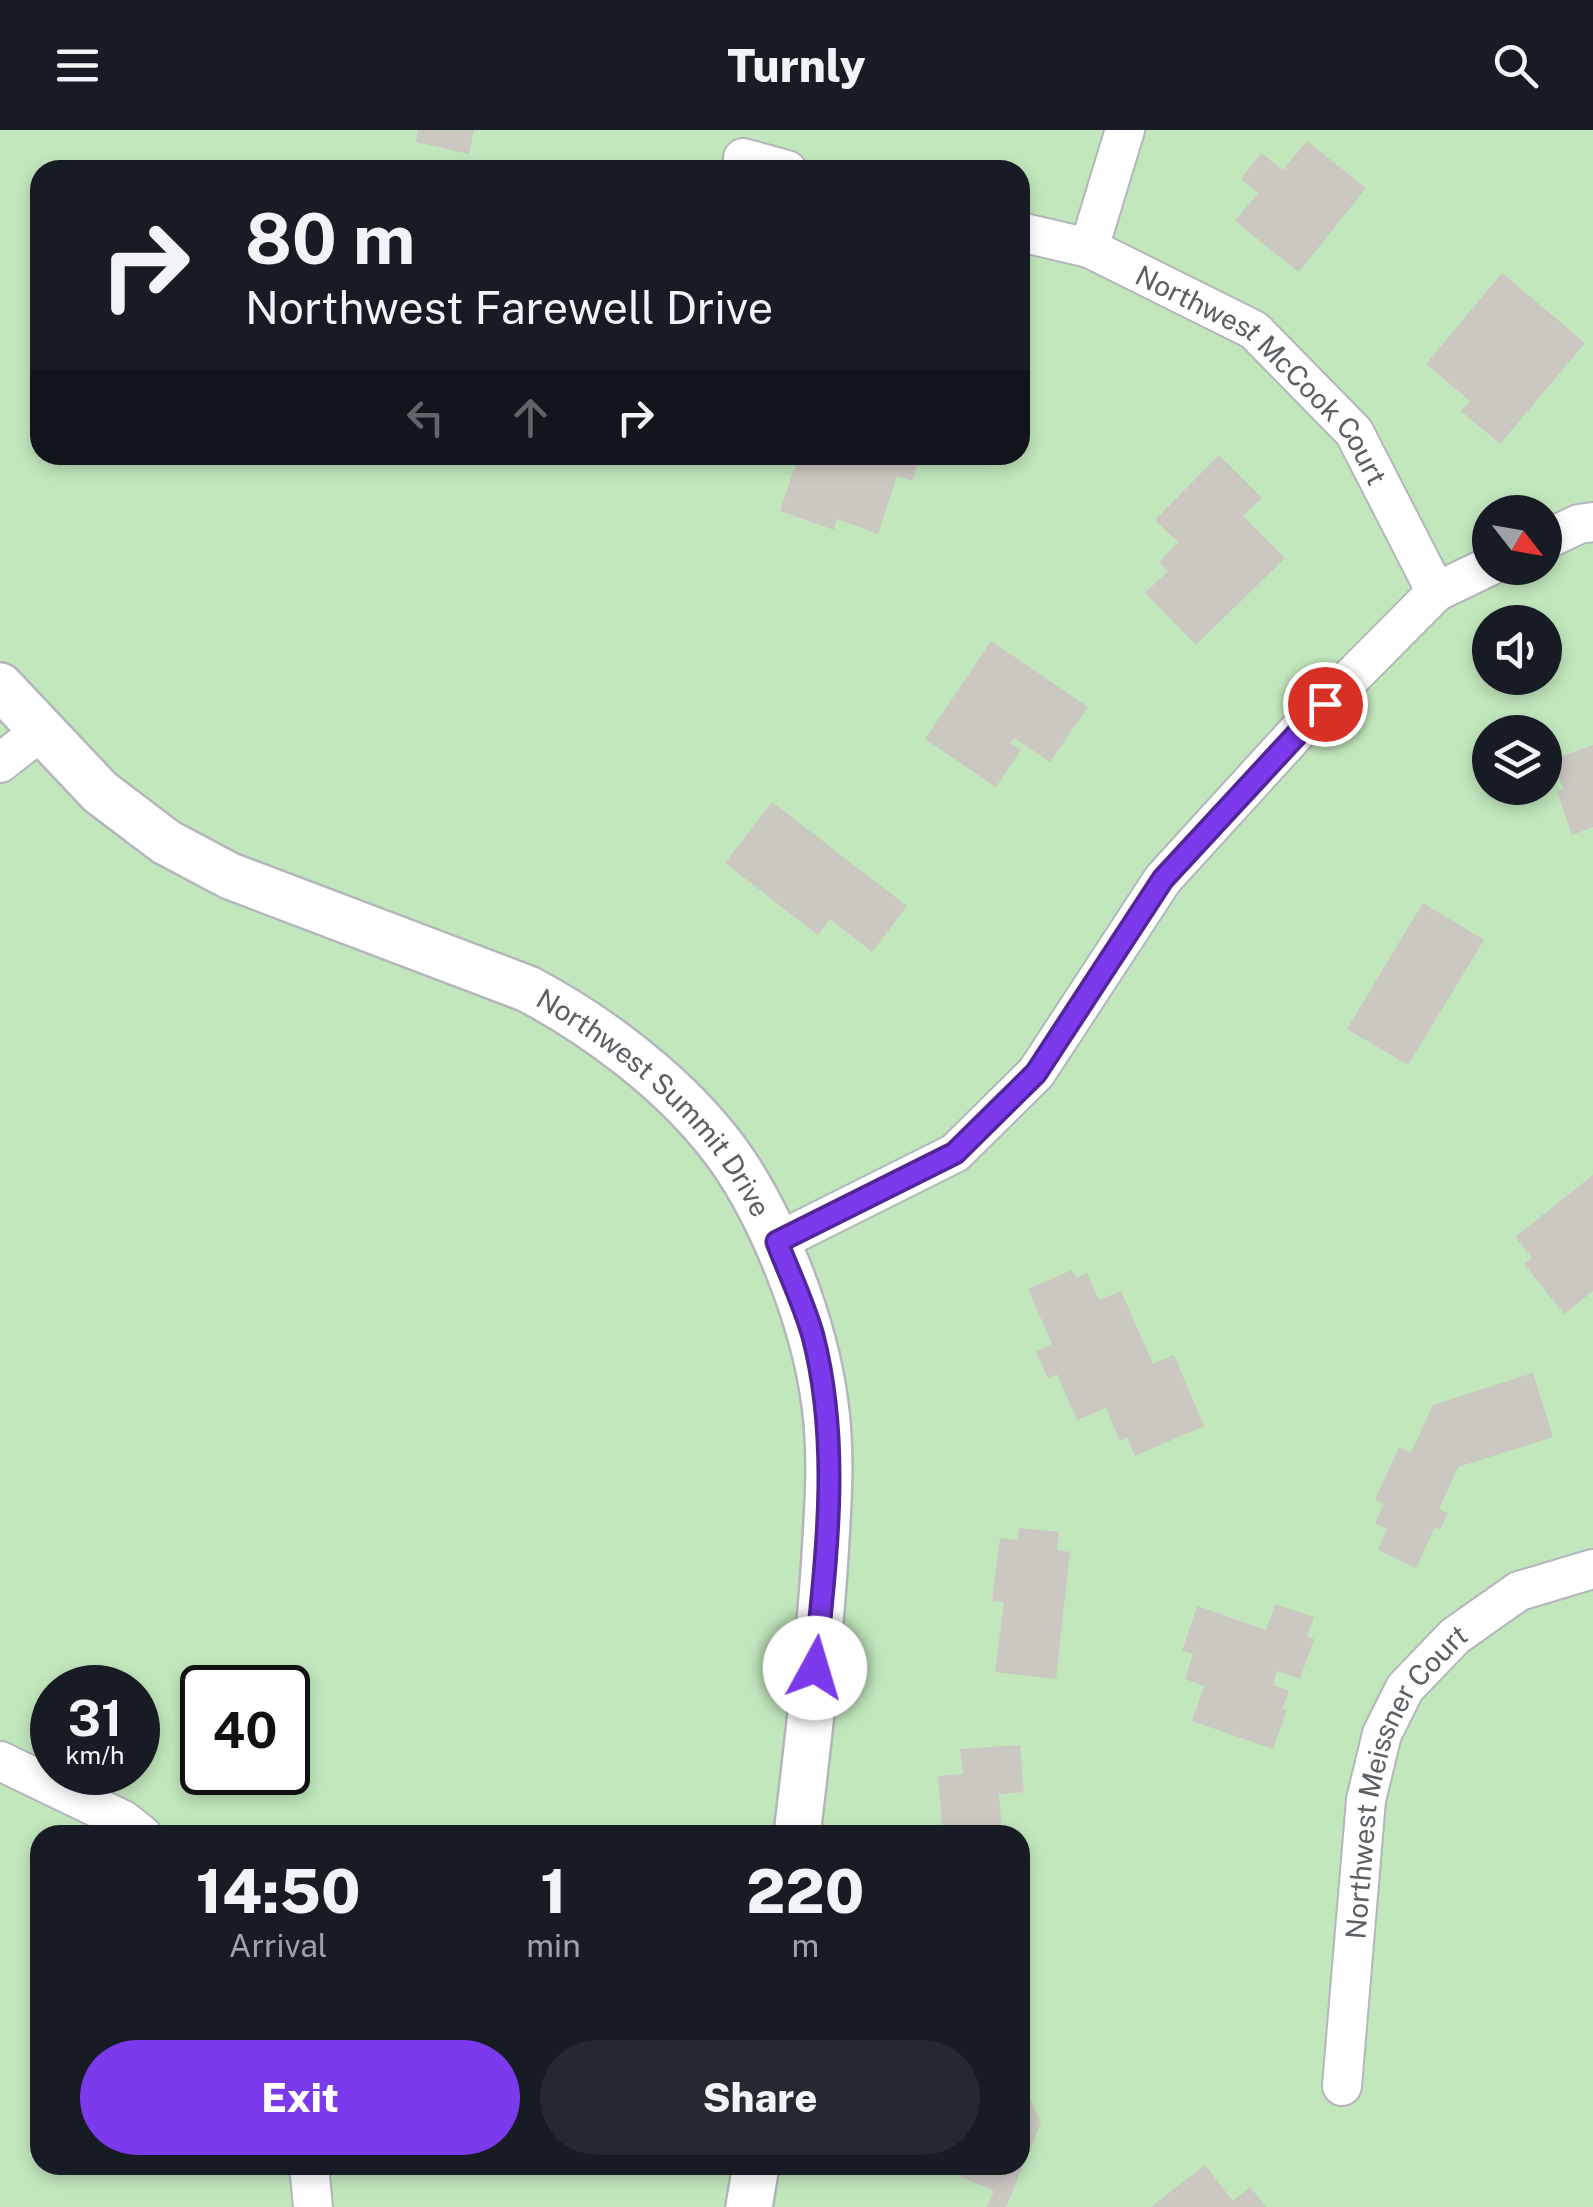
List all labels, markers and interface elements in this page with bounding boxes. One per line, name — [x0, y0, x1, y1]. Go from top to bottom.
icon: menu — [50, 38, 105, 93]
icon: search — [1488, 38, 1543, 93]
text: Turnly — [727, 39, 866, 92]
text: 80 m — [245, 197, 415, 280]
icon: right — [80, 200, 210, 330]
street label: Northwest McCook Court — [1131, 258, 1395, 490]
text: Northwest Farewell Drive — [245, 281, 773, 334]
icon: left — [398, 390, 453, 445]
icon: ahead — [503, 390, 558, 445]
icon: right — [608, 390, 663, 445]
north arrow — [1472, 495, 1562, 585]
map controls — [1472, 495, 1562, 805]
button: sound — [1472, 605, 1562, 695]
pin — [1283, 662, 1368, 747]
icon: arrive — [1298, 677, 1353, 732]
button: layers — [1472, 715, 1562, 805]
street label: Northwest Summit Drive — [531, 981, 778, 1222]
position arrow — [763, 1616, 867, 1720]
street label: Northwest Meissner Court — [1338, 1617, 1473, 1941]
speed limit sign: 40 — [180, 1665, 310, 1795]
text: 31 — [68, 1688, 122, 1747]
text: km/h — [66, 1740, 124, 1770]
text: 14:50 — [196, 1856, 361, 1927]
text: 1 — [540, 1856, 567, 1927]
text: 220 — [746, 1856, 864, 1927]
text: Arrival — [229, 1927, 328, 1964]
text: min — [526, 1927, 581, 1964]
text: m — [791, 1927, 819, 1964]
button: Exit — [80, 2040, 520, 2155]
button: Share — [540, 2040, 980, 2155]

